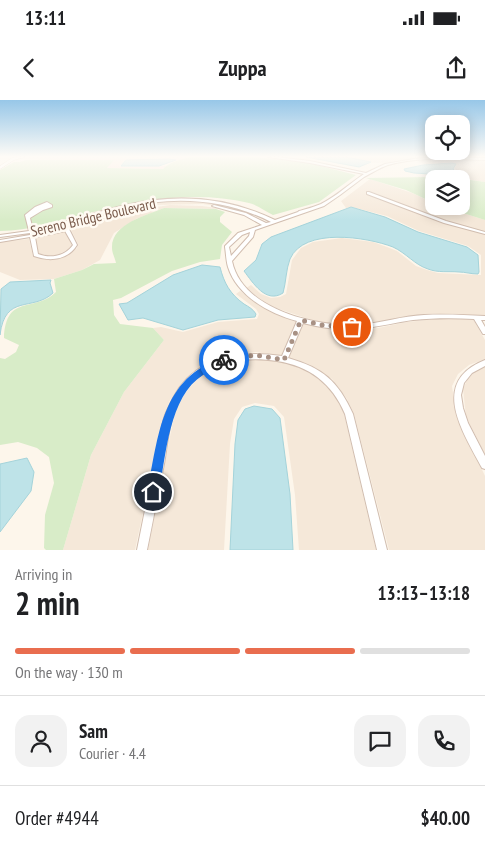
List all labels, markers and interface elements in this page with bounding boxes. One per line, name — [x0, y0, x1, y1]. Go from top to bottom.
text: 13:11 — [25, 6, 66, 30]
icon: back — [15, 54, 43, 82]
text: Zuppa — [218, 54, 267, 82]
icon: share — [442, 54, 470, 82]
map controls — [425, 115, 470, 215]
button: locate — [425, 115, 470, 160]
button: layers — [425, 170, 470, 215]
street label: Sereno Bridge Boulevard — [29, 193, 157, 241]
pin — [331, 306, 373, 348]
icon: bag — [338, 313, 366, 341]
courier — [199, 335, 249, 385]
icon: bike — [210, 346, 238, 374]
pin — [132, 471, 174, 513]
icon: home — [139, 478, 167, 506]
text: Arriving in — [15, 564, 72, 584]
text: 13:13–13:18 — [377, 581, 470, 605]
text: 2 min — [15, 582, 80, 624]
text: On the way · 130 m — [15, 662, 123, 682]
button: person — [15, 715, 67, 767]
button: chat — [354, 715, 406, 767]
button: phone — [418, 715, 470, 767]
text: Sam — [79, 719, 108, 743]
text: Courier · 4.4 — [79, 743, 146, 763]
text: Order #4944 — [15, 806, 99, 830]
text: $40.00 — [421, 806, 470, 830]

